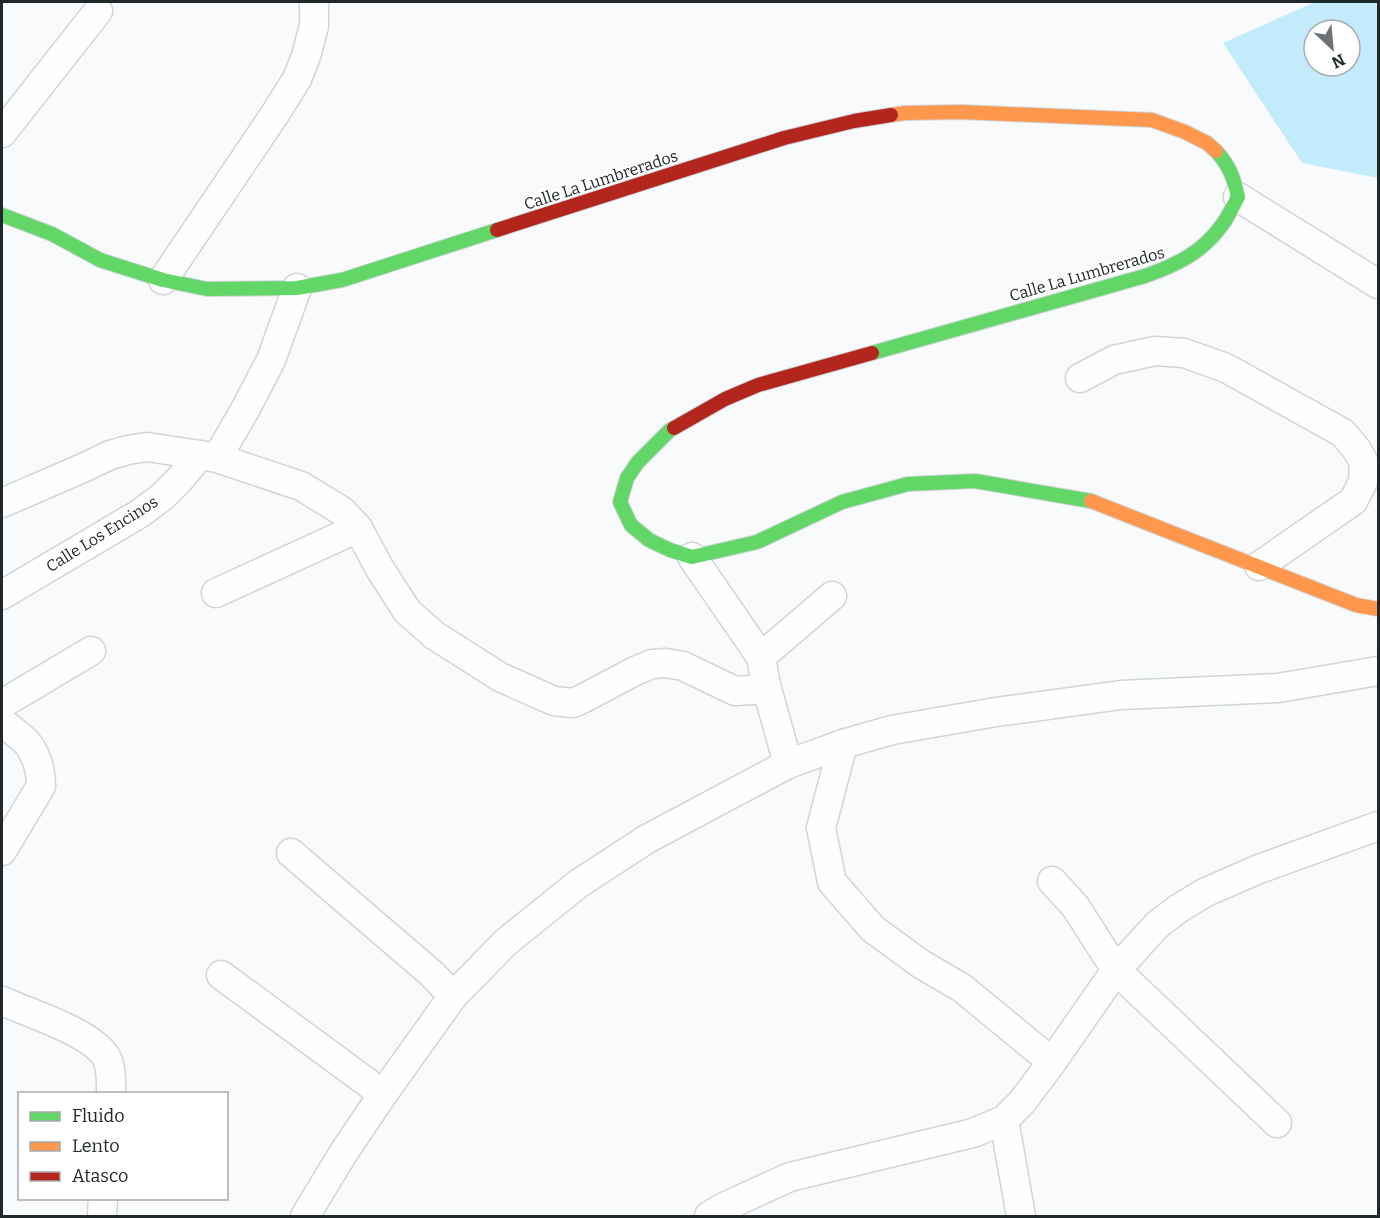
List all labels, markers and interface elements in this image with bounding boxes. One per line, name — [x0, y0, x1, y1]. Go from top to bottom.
north arrow — [1302, 18, 1362, 78]
text: N — [1329, 50, 1348, 72]
street label: Calle La Lumbrerados — [522, 146, 680, 214]
street label: Calle La Lumbrerados — [1007, 243, 1167, 305]
street label: Calle Los Encinos — [43, 492, 161, 576]
legend — [18, 1092, 228, 1200]
text: Fluido — [72, 1105, 125, 1127]
text: Lento — [72, 1135, 120, 1157]
text: Atasco — [72, 1165, 128, 1187]

